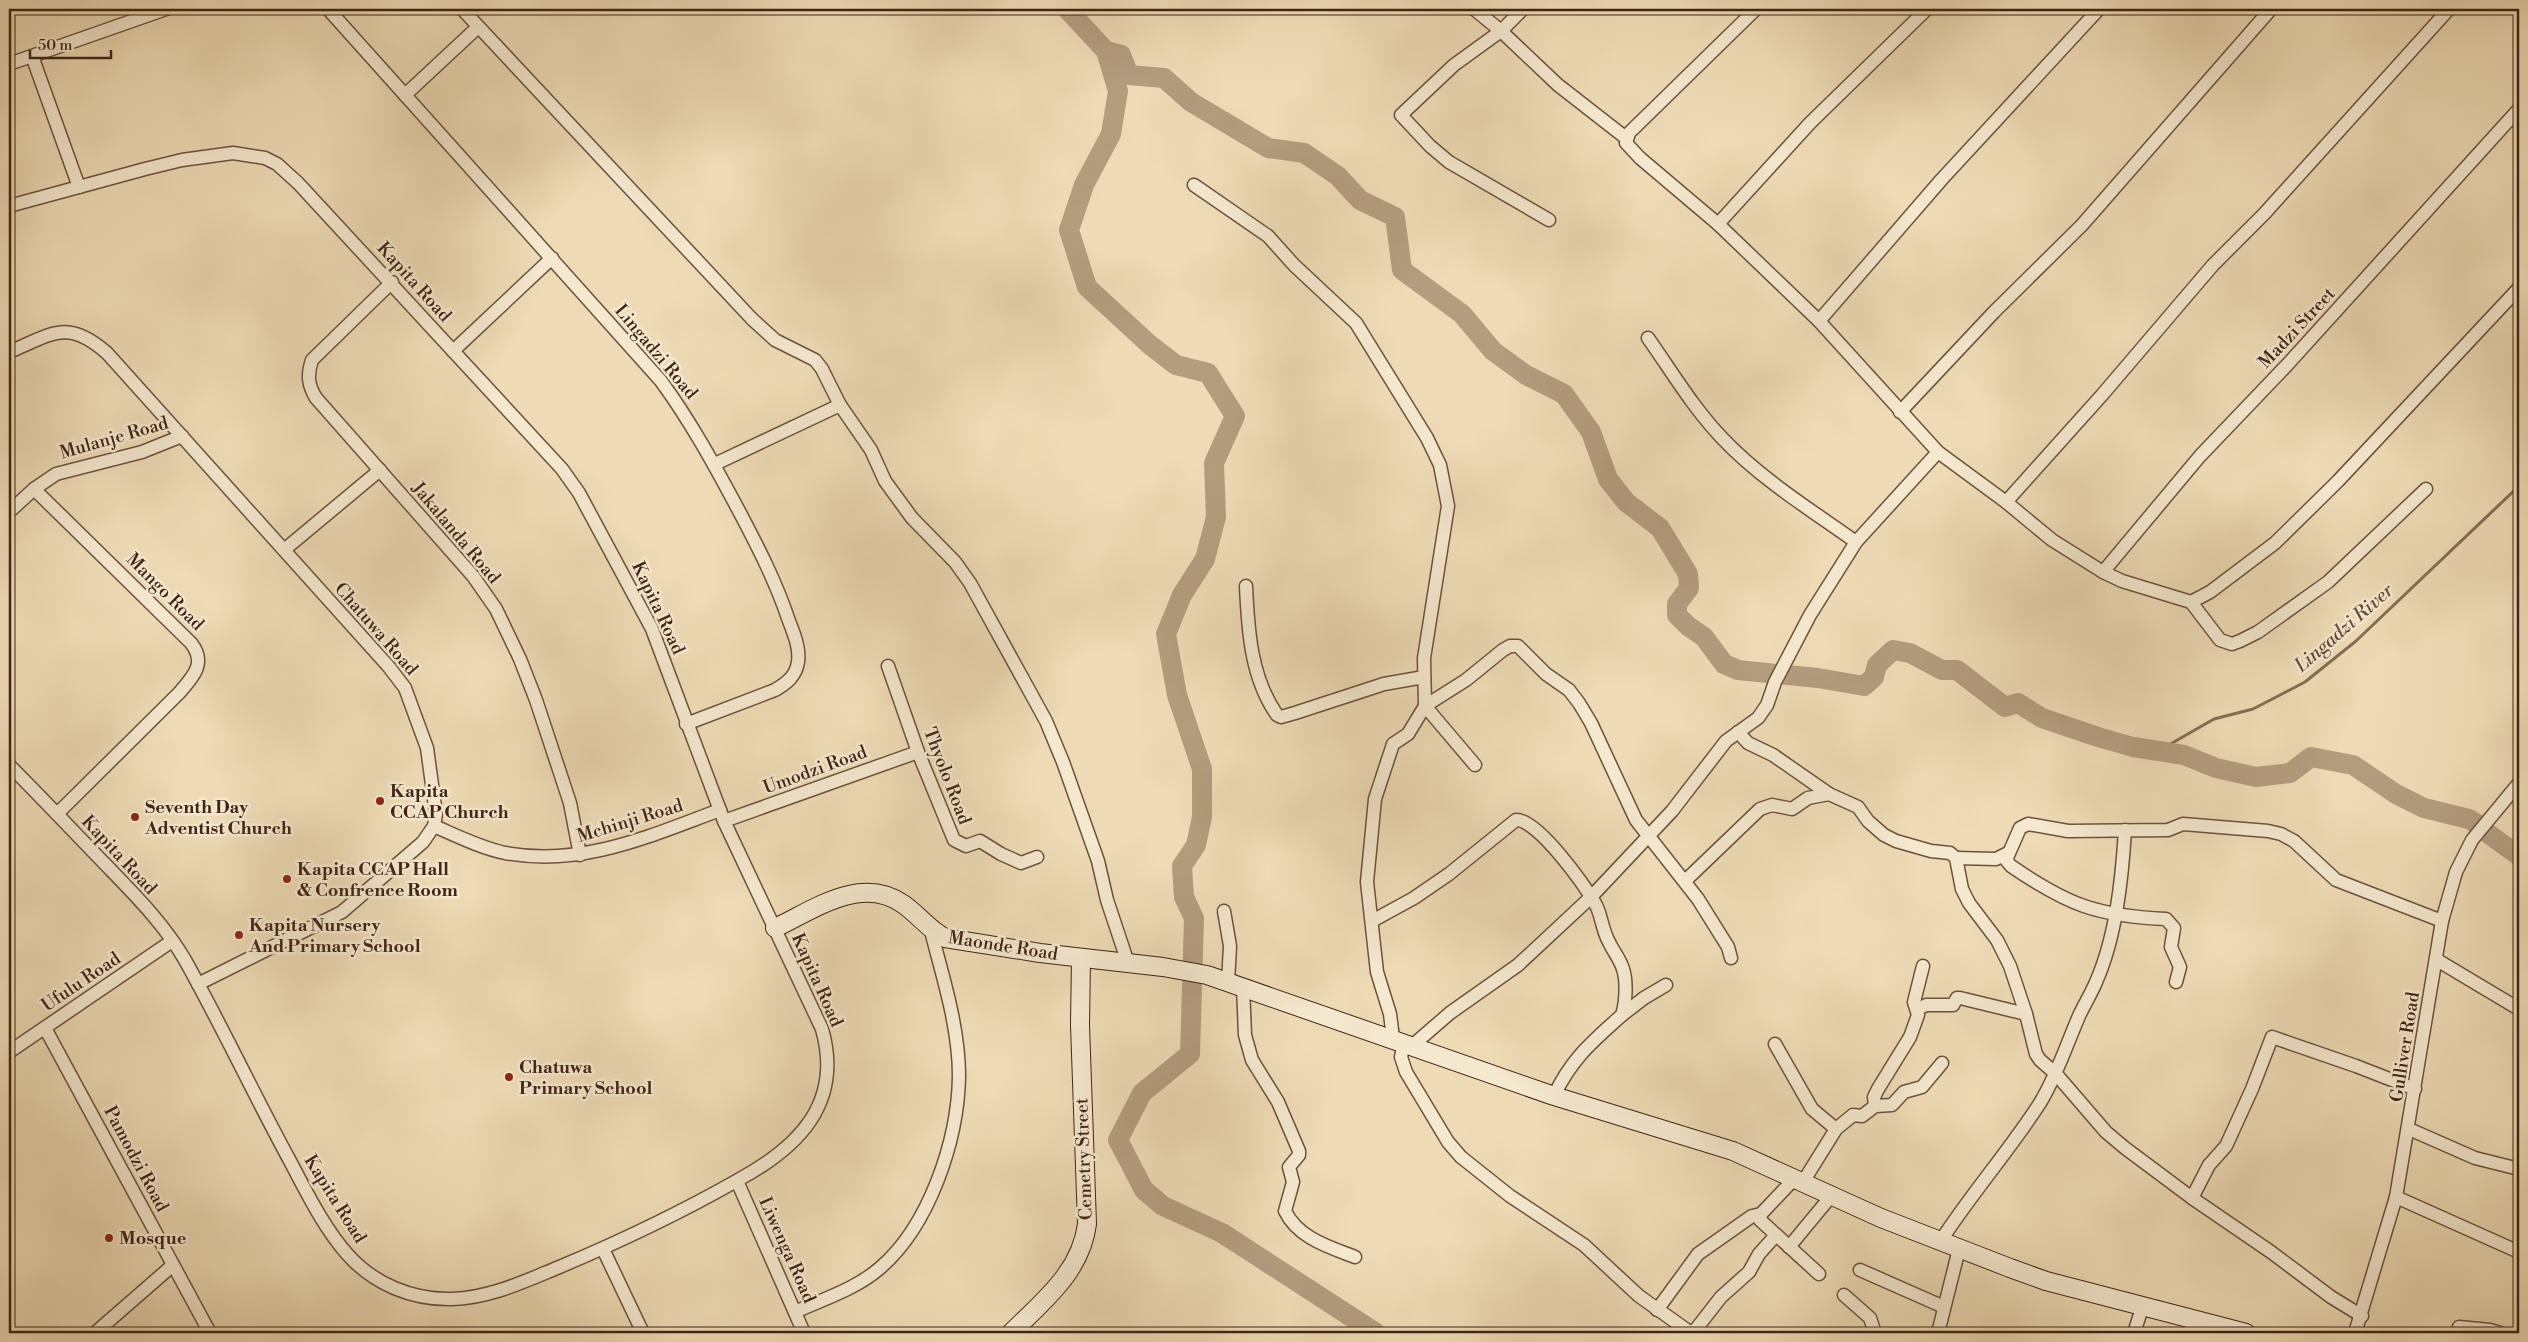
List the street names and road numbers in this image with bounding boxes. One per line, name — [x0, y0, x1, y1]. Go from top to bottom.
street label: Kapita Road — [372, 237, 457, 328]
street label: Madzi Street — [2254, 282, 2341, 373]
street label: Lingadzi Road — [609, 300, 703, 405]
street label: Mulanje Road — [57, 411, 172, 464]
street label: Jakalanda Road — [406, 477, 506, 589]
street label: Mango Road — [121, 548, 209, 636]
street label: Kapita Road — [626, 558, 690, 659]
street label: Chatuwa Road — [329, 578, 423, 681]
street label: Thyolo Road — [918, 724, 976, 829]
street label: Umodzi Road — [760, 740, 871, 799]
street label: Mchinji Road — [574, 794, 686, 848]
street label: Kapita Road — [76, 810, 162, 900]
street label: Maonde Road — [947, 926, 1060, 966]
street label: Kapita Road — [786, 930, 848, 1031]
street label: Ufulu Road — [37, 947, 126, 1017]
street label: Gulliver Road — [2385, 990, 2425, 1104]
street label: Cemetry Street — [1070, 1097, 1098, 1221]
street label: Pamodzi Road — [98, 1102, 174, 1217]
street label: Kapita Road — [299, 1150, 372, 1248]
street label: Liwenga Road — [753, 1193, 821, 1307]

